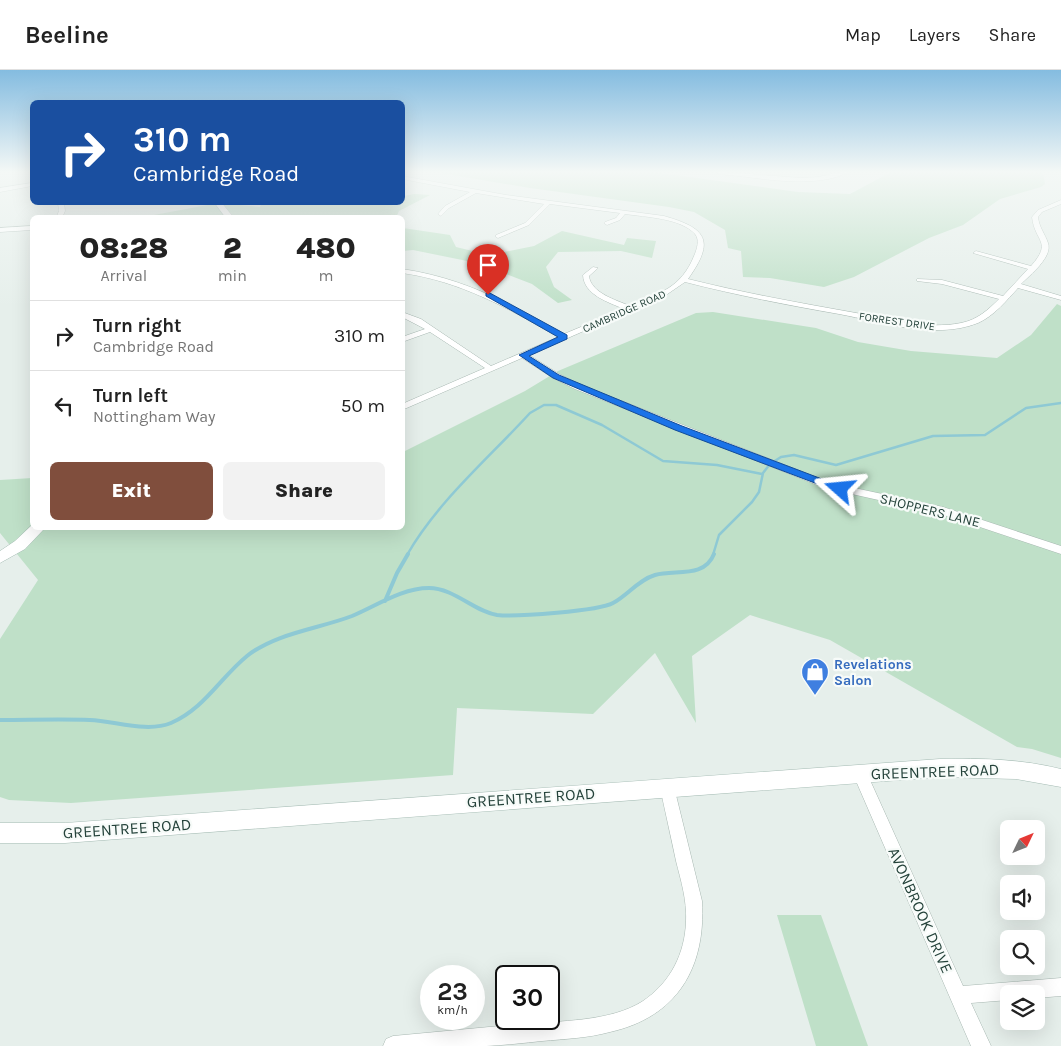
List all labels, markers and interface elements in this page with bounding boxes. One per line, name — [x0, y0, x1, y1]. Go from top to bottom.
text: Beeline — [25, 21, 109, 49]
text: Map — [845, 24, 881, 46]
text: Layers — [909, 24, 961, 46]
text: Share — [989, 24, 1036, 46]
text: 310 m — [133, 119, 231, 160]
icon: right — [50, 120, 115, 185]
text: Cambridge Road — [133, 161, 299, 187]
text: 08:28 — [79, 230, 168, 266]
text: 2 — [223, 230, 242, 266]
text: 480 — [296, 230, 356, 266]
pin — [467, 244, 509, 295]
icon: arrive — [474, 251, 502, 279]
text: Arrival — [100, 266, 147, 285]
text: min — [218, 266, 247, 285]
text: m — [319, 266, 334, 285]
street label: CAMBRIDGE ROAD — [581, 287, 668, 336]
street label: FORREST DRIVE — [858, 310, 936, 333]
text: Turn right — [93, 315, 182, 337]
icon: right — [50, 322, 78, 350]
text: 310 m — [334, 325, 385, 347]
text: Cambridge Road — [93, 337, 214, 356]
text: Turn left — [93, 385, 168, 407]
icon: left — [50, 392, 78, 420]
text: 50 m — [341, 395, 385, 417]
text: Nottingham Way — [93, 407, 215, 426]
button: Exit — [50, 462, 213, 520]
button: Share — [223, 462, 385, 520]
position arrow — [813, 462, 865, 514]
street label: SHOPPERS LANE — [878, 490, 982, 531]
place label: Revelations Salon — [834, 656, 912, 689]
shop icon: Revelations Salon — [800, 657, 830, 696]
street label: GREENTREE ROAD — [870, 760, 1000, 783]
street label: GREENTREE ROAD — [466, 784, 596, 811]
street label: GREENTREE ROAD — [62, 815, 192, 842]
north arrow — [1000, 820, 1045, 865]
map controls — [1000, 820, 1045, 1030]
street label: AVONBROOK DRIVE — [884, 844, 957, 976]
button: sound — [1000, 875, 1045, 920]
button: search — [1000, 930, 1045, 975]
speed limit sign: 30 — [495, 965, 560, 1030]
text: 23 — [437, 977, 468, 1006]
button: layers — [1000, 985, 1045, 1030]
text: km/h — [437, 1003, 468, 1017]

